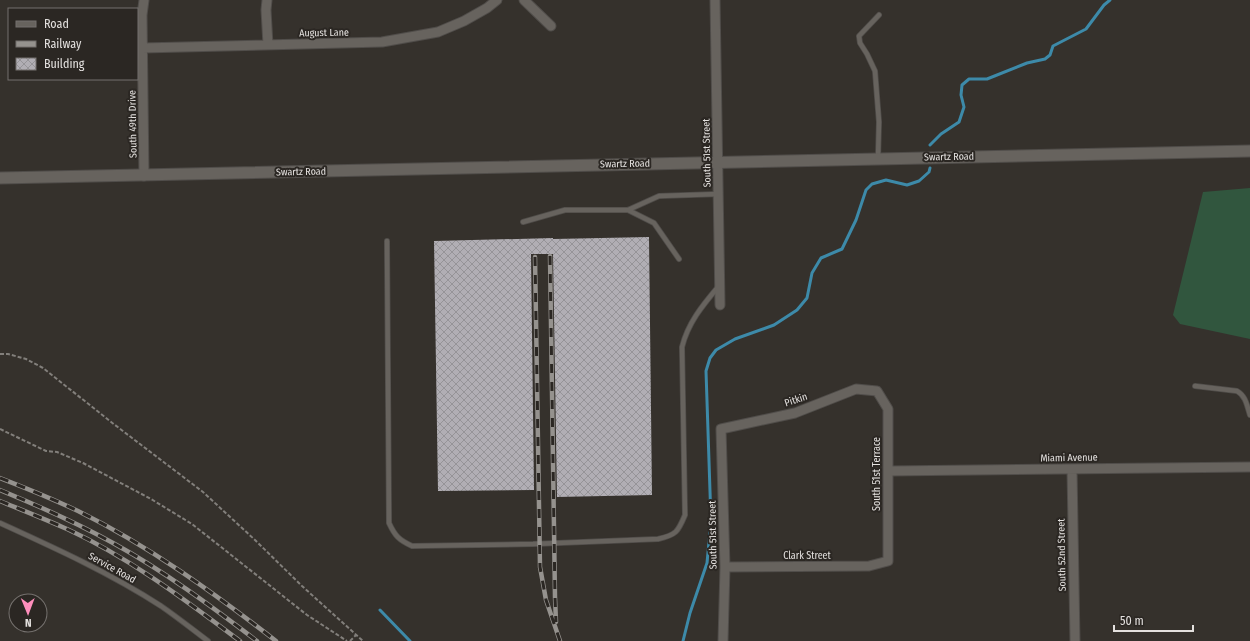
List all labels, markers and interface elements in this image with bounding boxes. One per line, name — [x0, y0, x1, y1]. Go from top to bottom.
legend — [8, 8, 138, 80]
text: Road — [44, 17, 69, 31]
street label: August Lane — [299, 27, 349, 39]
text: Railway — [44, 37, 82, 51]
text: Building — [44, 57, 85, 71]
street label: South 49th Drive — [126, 90, 140, 158]
street label: South 51st Street — [700, 118, 714, 188]
street label: Swartz Road — [924, 151, 974, 163]
street label: Swartz Road — [600, 158, 650, 170]
street label: Swartz Road — [276, 166, 326, 178]
street label: Pitkin — [783, 391, 809, 409]
street label: South 51st Terrace — [871, 437, 883, 511]
street label: Miami Avenue — [1040, 452, 1098, 464]
street label: South 51st Street — [706, 500, 720, 570]
street label: South 52nd Street — [1055, 518, 1069, 592]
street label: Service Road — [86, 550, 138, 586]
street label: Clark Street — [783, 550, 832, 562]
north arrow — [8, 593, 48, 633]
scale bar — [1114, 607, 1193, 633]
text: 50 m — [1120, 614, 1144, 628]
text: N — [25, 616, 32, 629]

